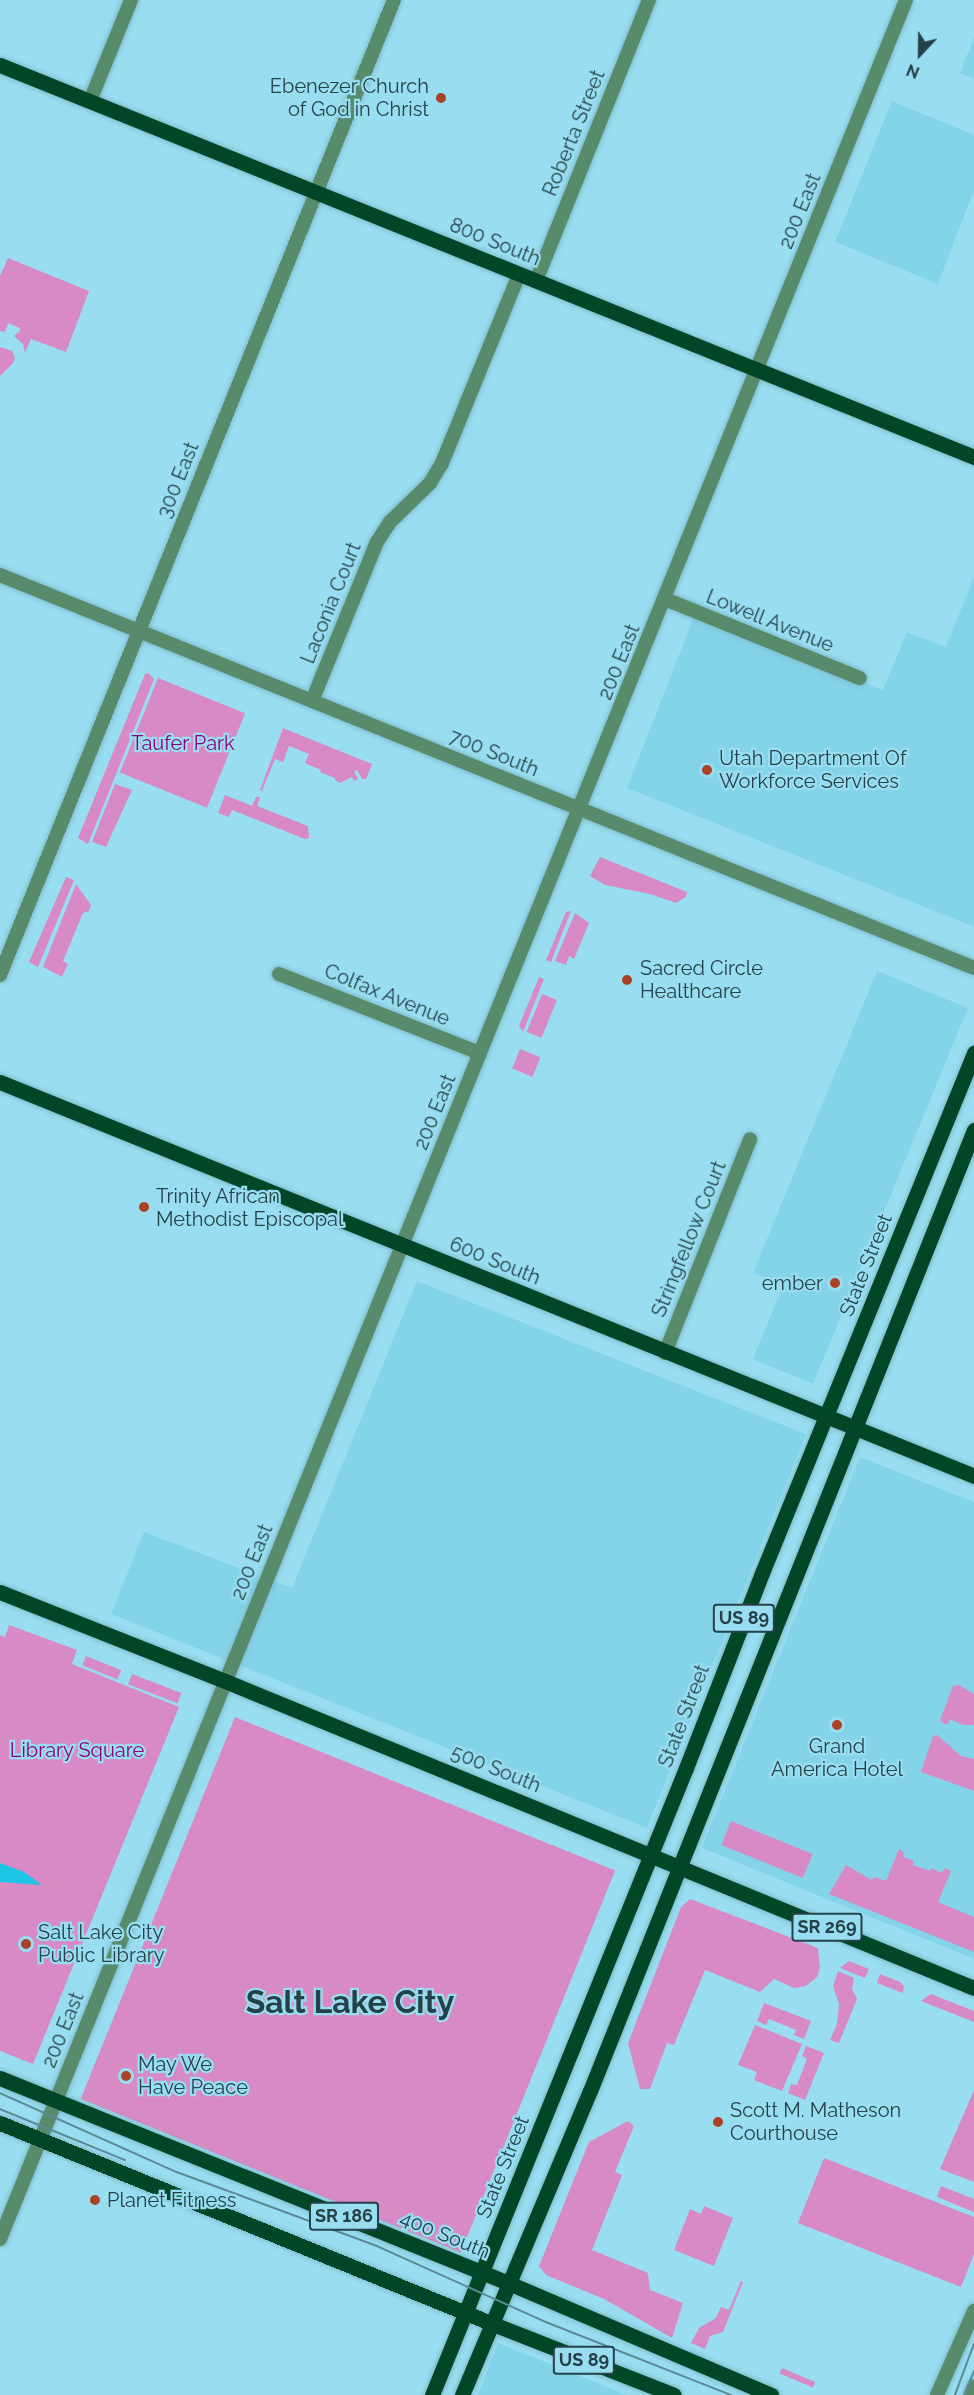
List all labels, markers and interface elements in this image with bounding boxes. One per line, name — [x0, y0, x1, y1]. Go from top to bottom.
north arrow — [890, 24, 950, 84]
text: N — [904, 60, 922, 82]
street label: Roberta Street — [538, 66, 610, 200]
place label: Ebenezer Church of God in Christ — [269, 74, 429, 121]
marker: Ebenezer Church of God in Christ — [434, 91, 448, 105]
street label: 200 East — [774, 170, 826, 252]
street label: 800 South — [446, 213, 544, 271]
street label: 300 East — [152, 439, 204, 521]
street label: Laconia Court — [296, 539, 366, 667]
street label: Lowell Avenue — [702, 584, 838, 658]
street label: 200 East — [593, 621, 645, 703]
street label: 700 South — [446, 724, 542, 782]
park label: Taufer Park — [131, 731, 235, 755]
place label: Utah Department Of Workforce Services — [719, 746, 906, 793]
marker: Utah Department Of Workforce Services — [700, 763, 714, 777]
place label: Sacred Circle Healthcare — [640, 957, 763, 1004]
street label: Colfax Avenue — [320, 959, 454, 1031]
marker: Sacred Circle Healthcare — [618, 971, 636, 989]
street label: 200 East — [409, 1071, 461, 1153]
street label: Stringfellow Court — [647, 1157, 731, 1321]
place label: Trinity African Methodist Episcopal — [156, 1184, 343, 1231]
marker: Trinity African Methodist Episcopal — [137, 1200, 151, 1214]
street label: State Street — [835, 1210, 897, 1320]
street label: 600 South — [446, 1232, 544, 1290]
place label: ember — [762, 1271, 823, 1295]
marker: ember — [828, 1276, 842, 1290]
street label: 200 East — [226, 1521, 278, 1603]
road number: US 89 — [712, 1603, 776, 1633]
street label: State Street — [653, 1661, 715, 1771]
marker: Grand America Hotel — [830, 1718, 844, 1732]
place label: Grand America Hotel — [771, 1734, 903, 1781]
park label: Library Square — [10, 1738, 144, 1762]
street label: 500 South — [448, 1740, 544, 1798]
road number: SR 269 — [791, 1912, 863, 1942]
place label: Salt Lake City Public Library — [38, 1920, 165, 1967]
marker: Salt Lake City Public Library — [19, 1937, 33, 1951]
district label: Salt Lake City — [246, 1983, 454, 2021]
street label: 200 East — [37, 1989, 89, 2071]
place label: May We Have Peace — [138, 2052, 248, 2099]
marker: May We Have Peace — [119, 2069, 133, 2083]
place label: Scott M. Matheson Courthouse — [730, 2098, 901, 2145]
street label: State Street — [472, 2112, 534, 2222]
marker: Scott M. Matheson Courthouse — [711, 2115, 725, 2129]
place label: Planet Fitness — [107, 2188, 236, 2212]
marker: Planet Fitness — [88, 2193, 102, 2207]
road number: SR 186 — [308, 2201, 380, 2231]
street label: 400 South — [397, 2206, 493, 2264]
road number: US 89 — [552, 2345, 616, 2375]

